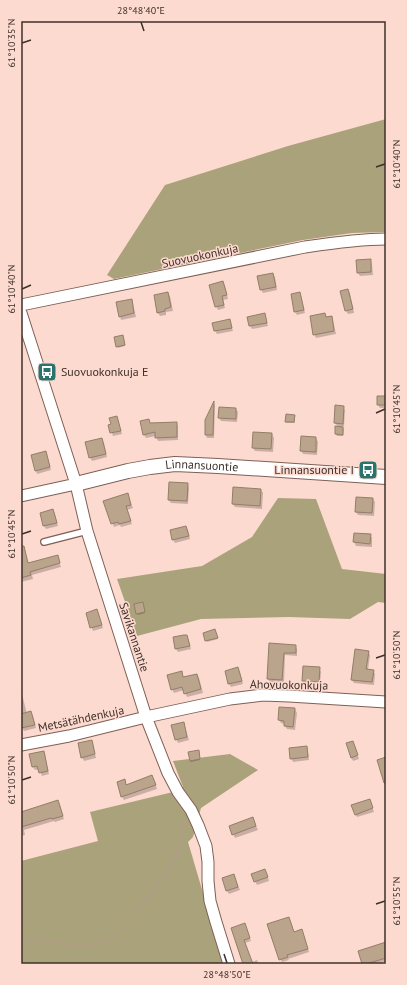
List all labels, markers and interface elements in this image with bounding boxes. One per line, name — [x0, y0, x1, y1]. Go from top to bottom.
text: 28°48'40"E — [117, 4, 165, 17]
text: 61°10'35"N — [5, 18, 18, 68]
text: 61°10'40"N — [390, 139, 403, 189]
street label: Suovuokonkuja — [160, 240, 240, 271]
text: 61°10'40"N — [5, 264, 18, 314]
bus stop icon: Suovuokonkuja E — [36, 361, 58, 383]
place label: Suovuokonkuja E — [61, 364, 148, 379]
text: 61°10'45"N — [390, 384, 403, 434]
street label: Linnansuontie — [164, 456, 239, 474]
bus stop icon: Linnansuontie I — [357, 459, 379, 481]
place label: Linnansuontie I — [274, 462, 354, 477]
text: 61°10'45"N — [5, 509, 18, 559]
street label: Savikannantie — [116, 600, 153, 673]
text: 61°10'50"N — [390, 630, 403, 680]
street label: Ahovuokonkuja — [250, 676, 328, 693]
street label: Metsätähdenkuja — [36, 702, 125, 735]
text: 61°10'50"N — [5, 755, 18, 805]
text: 61°10'55"N — [390, 876, 403, 926]
text: 28°48'50"E — [203, 968, 251, 981]

